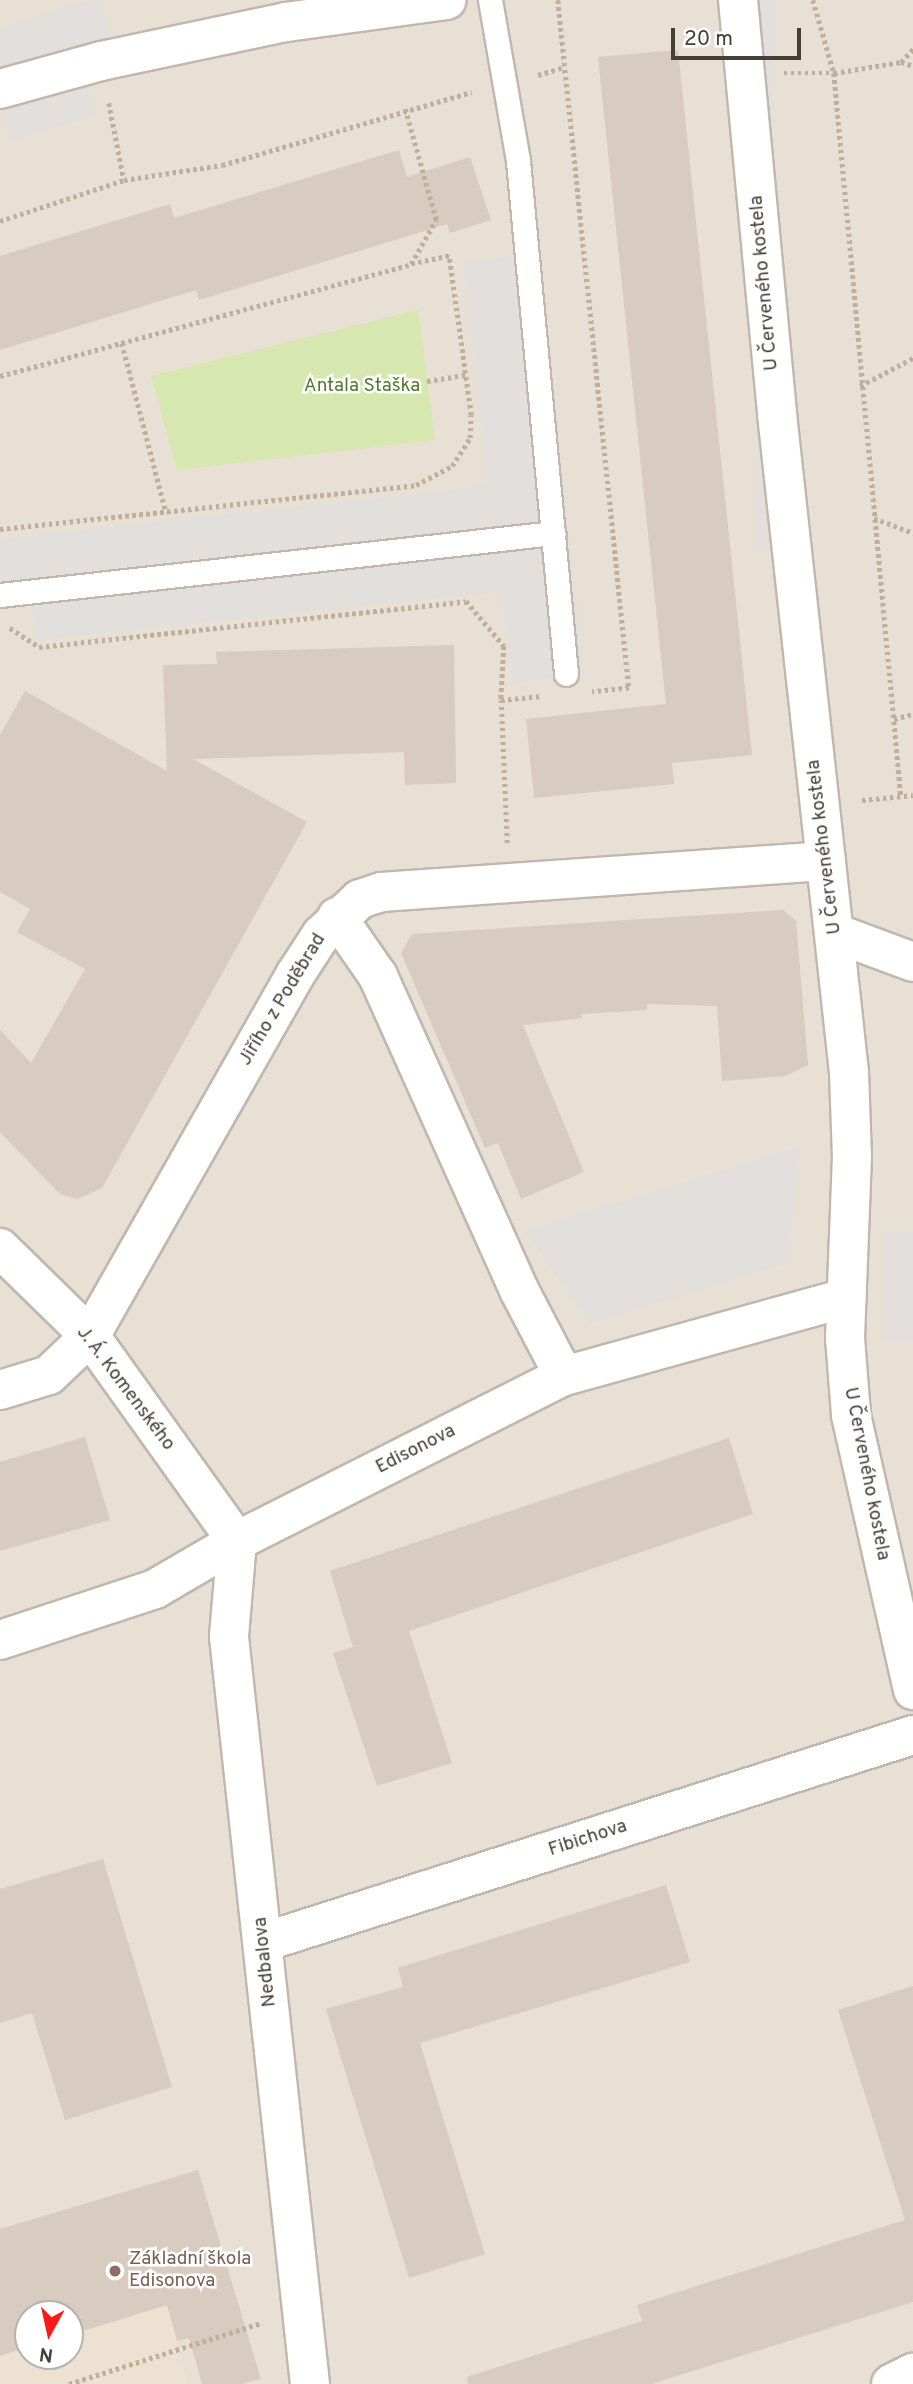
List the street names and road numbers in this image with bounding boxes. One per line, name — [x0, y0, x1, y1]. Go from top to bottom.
street label: U Červeného kostela — [746, 194, 784, 372]
street label: U Červeného kostela — [803, 758, 847, 936]
street label: Jiřího z Poděbrad — [235, 930, 331, 1070]
street label: J. Á. Komenského — [71, 1322, 179, 1456]
street label: U Červeného kostela — [838, 1385, 894, 1563]
street label: Edisonova — [372, 1420, 460, 1480]
street label: Fibichova — [546, 1816, 630, 1862]
street label: Nedbalova — [250, 1916, 282, 2008]

